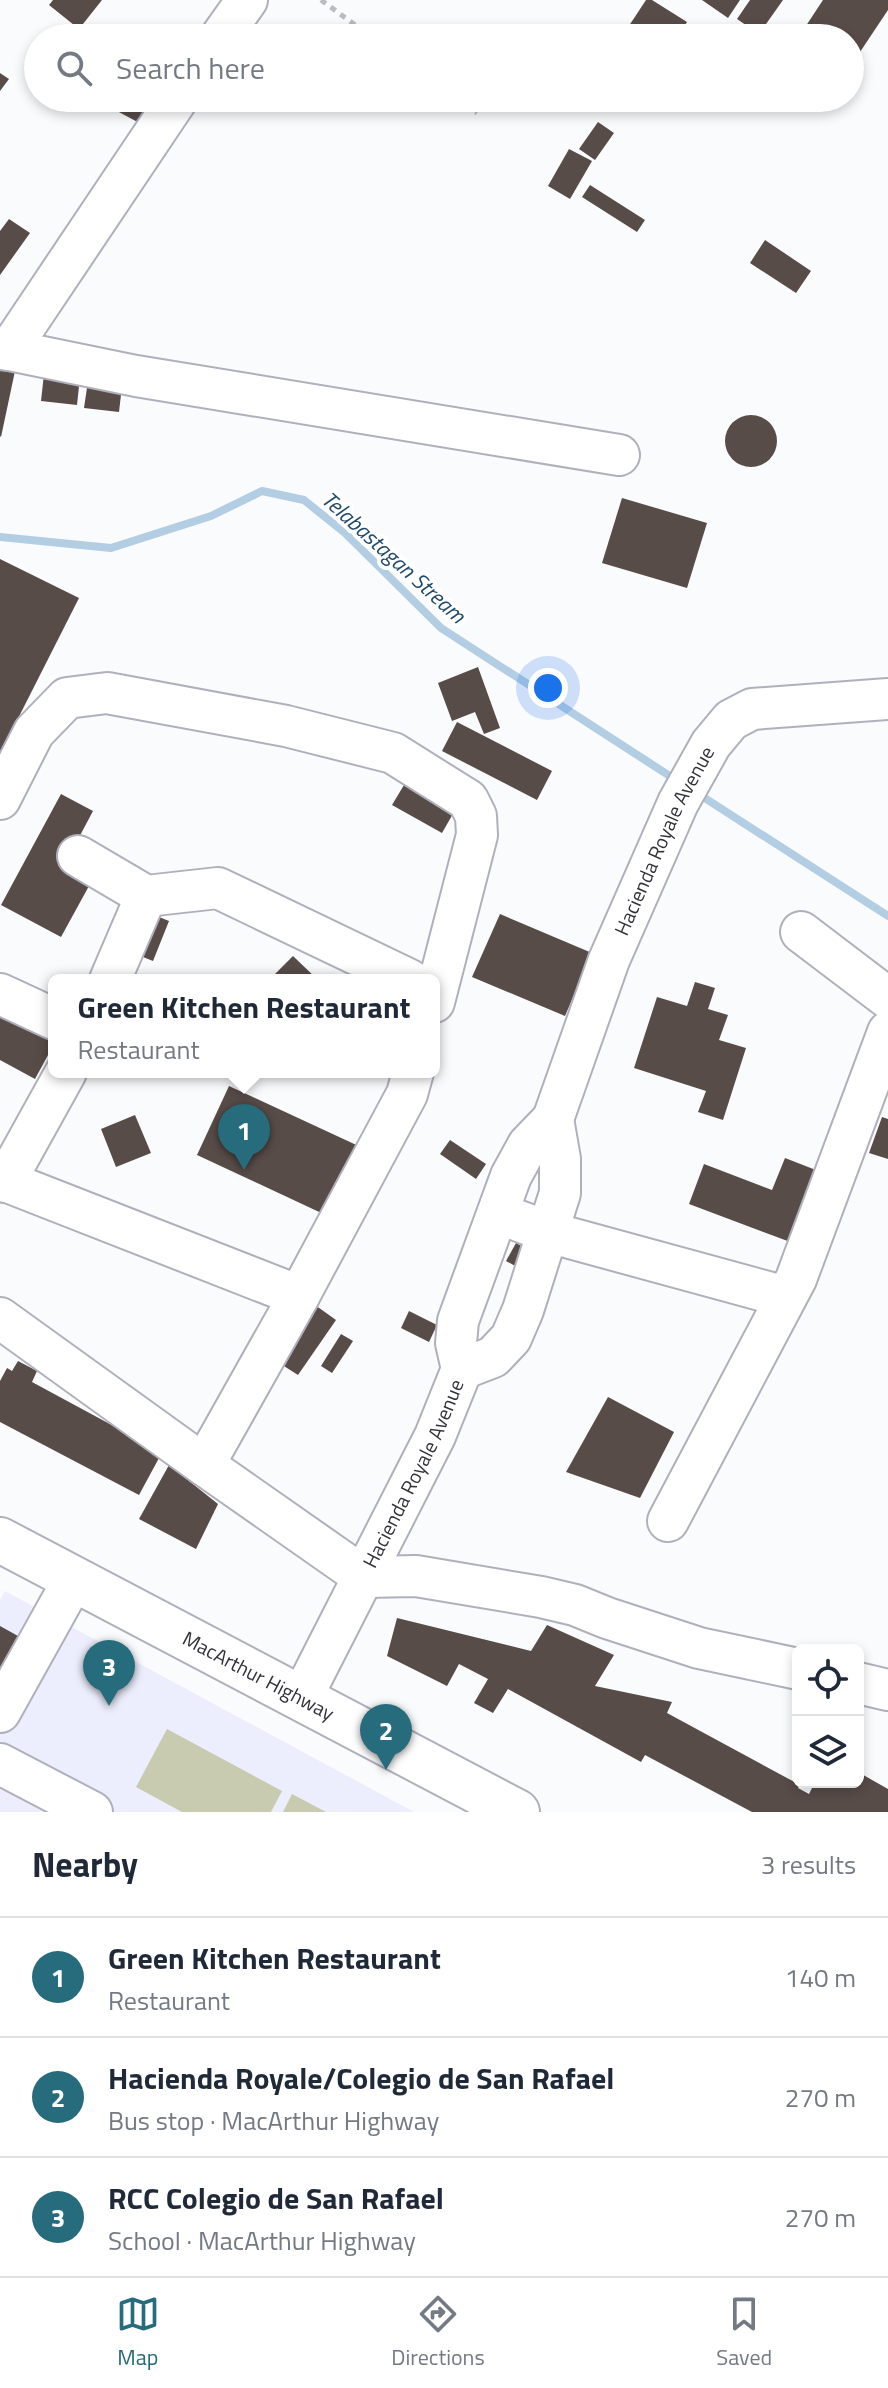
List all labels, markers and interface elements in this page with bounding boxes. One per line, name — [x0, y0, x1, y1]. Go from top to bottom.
search box — [24, 24, 864, 112]
text: Search here — [116, 45, 265, 91]
icon: search — [52, 46, 96, 90]
water label: Telabastagan Stream — [314, 483, 474, 632]
your location — [528, 668, 568, 708]
street label: Hacienda Royale Avenue — [606, 740, 722, 940]
popup — [48, 974, 440, 1078]
text: Green Kitchen Restaurant — [78, 984, 410, 1030]
text: Restaurant — [78, 1030, 200, 1069]
pin: 1 — [218, 1104, 270, 1170]
street label: Hacienda Royale Avenue — [354, 1374, 471, 1573]
street label: MacArthur Highway — [177, 1623, 340, 1728]
pin: 3 — [83, 1640, 135, 1706]
map controls — [792, 1644, 864, 1788]
button: locate — [792, 1644, 864, 1716]
pin: 2 — [360, 1704, 412, 1770]
button: layers — [792, 1716, 864, 1788]
text: Nearby — [32, 1838, 138, 1890]
text: 3 results — [761, 1845, 856, 1884]
text: Green Kitchen Restaurant — [108, 1935, 441, 1981]
text: 1 — [51, 1958, 65, 1997]
text: 140 m — [785, 1958, 856, 1997]
text: Restaurant — [108, 1981, 230, 2020]
text: Hacienda Royale/Colegio de San Rafael — [108, 2055, 614, 2101]
text: 2 — [51, 2078, 65, 2117]
text: 270 m — [785, 2078, 856, 2117]
text: Bus stop · MacArthur Highway — [108, 2101, 439, 2140]
text: RCC Colegio de San Rafael — [108, 2175, 444, 2221]
text: 3 — [51, 2198, 65, 2237]
text: 270 m — [785, 2198, 856, 2237]
text: School · MacArthur Highway — [108, 2221, 416, 2260]
tab: Map — [116, 2292, 160, 2374]
tab: Directions — [391, 2292, 485, 2374]
tab: Saved — [716, 2292, 772, 2374]

